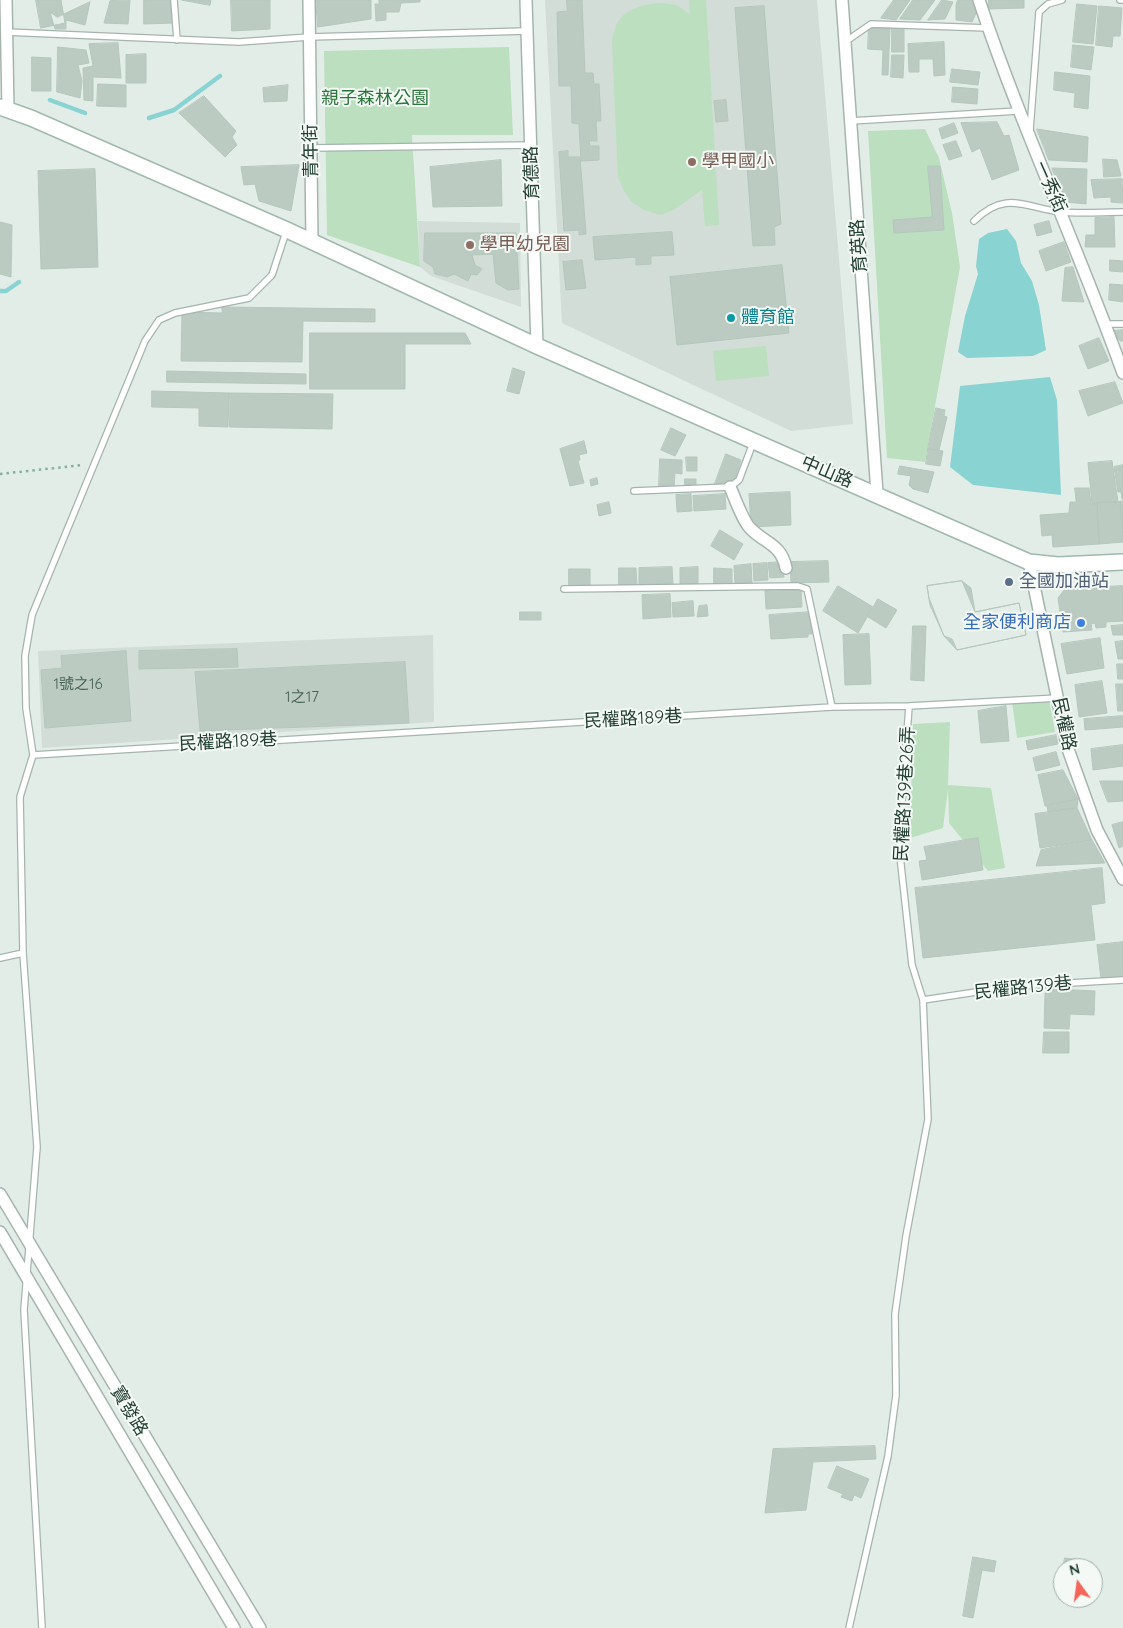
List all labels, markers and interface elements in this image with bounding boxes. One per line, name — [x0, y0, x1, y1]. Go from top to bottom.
park label: 親子森林公園 — [321, 88, 429, 110]
street label: 青年街 — [300, 124, 322, 178]
street label: 育德路 — [520, 146, 544, 200]
place label: 學甲國小 — [702, 151, 774, 173]
marker: 學甲國小 — [686, 156, 698, 168]
street label: 一秀街 — [1029, 158, 1071, 216]
street label: 育英路 — [846, 218, 872, 274]
place label: 學甲幼兒園 — [480, 234, 570, 256]
marker: 學甲幼兒園 — [464, 239, 476, 251]
place label: 體育館 — [741, 307, 795, 329]
marker: 體育館 — [725, 312, 737, 324]
street label: 中山路 — [798, 452, 856, 492]
place label: 全國加油站 — [1019, 571, 1109, 593]
marker: 全國加油站 — [1003, 576, 1015, 588]
place label: 全家便利商店 — [963, 612, 1071, 634]
marker: 全家便利商店 — [1075, 617, 1087, 629]
house number: 1號之16 — [53, 675, 103, 693]
house number: 1之17 — [285, 688, 319, 706]
street label: 民權路 — [1048, 695, 1080, 753]
street label: 民權路189巷 — [583, 706, 683, 732]
street label: 民權路139巷26弄 — [891, 726, 919, 862]
street label: 民權路189巷 — [178, 729, 278, 755]
street label: 民權路139巷 — [973, 972, 1073, 1004]
street label: 寶發路 — [106, 1382, 152, 1440]
north arrow — [1053, 1558, 1103, 1608]
text: N — [1067, 1559, 1082, 1579]

